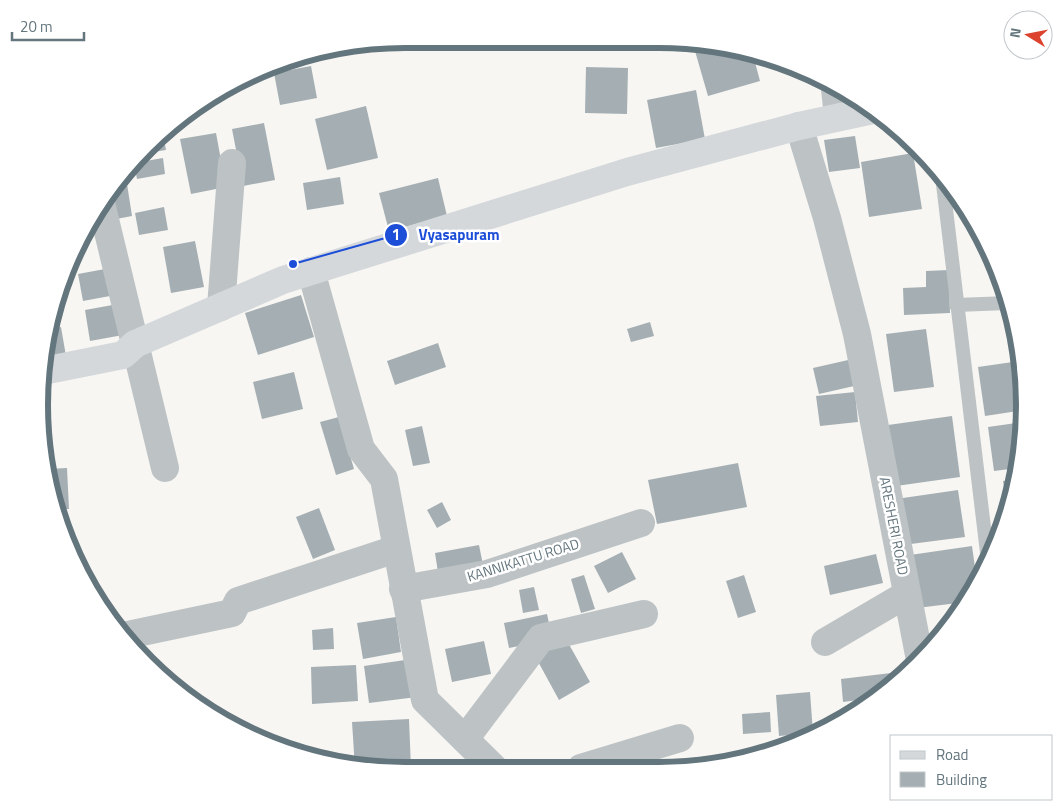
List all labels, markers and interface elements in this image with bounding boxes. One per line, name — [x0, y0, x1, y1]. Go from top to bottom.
scale bar — [12, 10, 85, 42]
north arrow — [1003, 10, 1053, 60]
text: 20 m — [20, 15, 53, 38]
text: N — [1004, 26, 1026, 39]
callout: Vyasapuram — [384, 220, 510, 250]
text: 1 — [392, 223, 400, 246]
text: Vyasapuram — [418, 223, 500, 246]
street label: ARESHERI ROAD — [875, 475, 914, 577]
street label: KANNIKATTU ROAD — [464, 532, 582, 587]
legend — [890, 735, 1053, 800]
text: Road — [936, 743, 968, 766]
text: Building — [936, 768, 987, 791]

